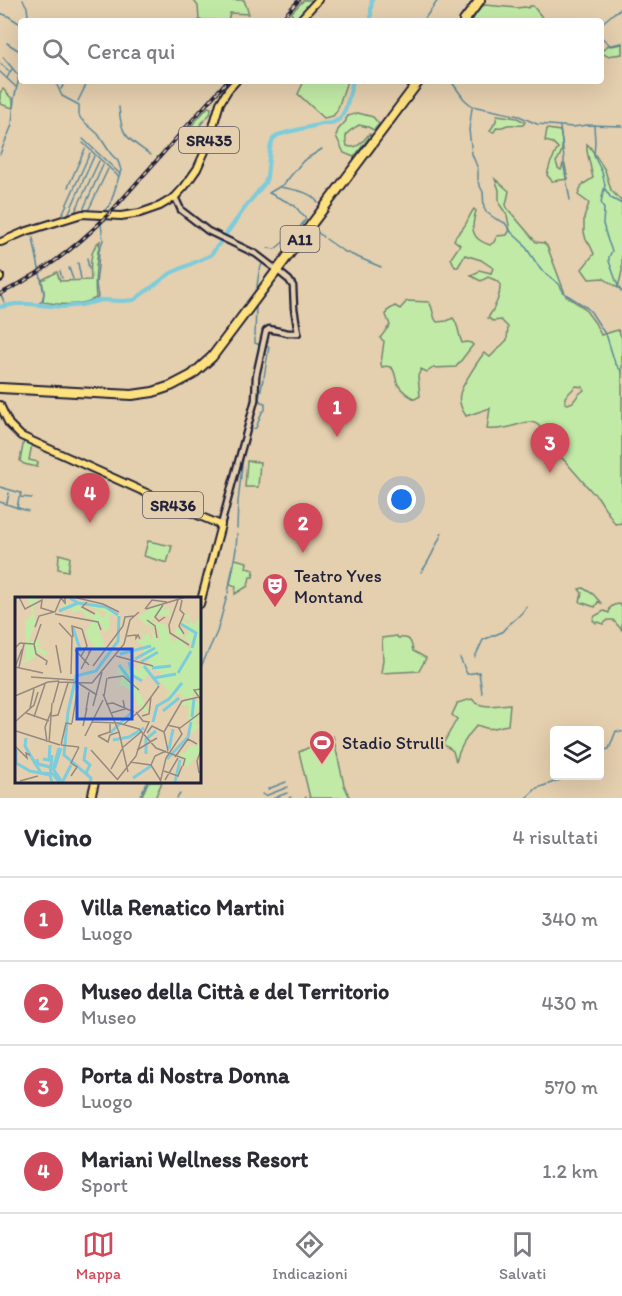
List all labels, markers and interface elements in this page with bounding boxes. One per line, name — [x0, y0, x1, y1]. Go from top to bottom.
search box — [18, 18, 604, 84]
icon: search — [39, 35, 72, 68]
text: Cerca qui — [87, 38, 175, 65]
road number: SR435 — [179, 127, 239, 153]
road number: A11 — [280, 226, 320, 252]
pin: 1 — [318, 388, 356, 437]
pin: 3 — [530, 424, 570, 473]
pin: 4 — [70, 474, 110, 523]
your location — [387, 485, 416, 514]
road number: SR436 — [143, 492, 203, 518]
pin: 2 — [284, 504, 322, 553]
place label: Teatro Yves Montand — [294, 565, 382, 608]
theatre icon: Teatro Yves Montand — [260, 571, 290, 609]
inset map — [15, 597, 201, 783]
map controls — [550, 726, 604, 780]
button: layers — [550, 726, 604, 780]
sports icon: Stadio Strulli — [307, 728, 337, 766]
place label: Stadio Strulli — [342, 732, 444, 754]
text: Vicino — [24, 821, 92, 853]
text: 4 risultati — [512, 825, 598, 849]
text: Villa Renatico Martini — [81, 894, 285, 921]
text: 1 — [39, 907, 48, 931]
text: 340 m — [541, 907, 598, 931]
text: Luogo — [81, 921, 133, 945]
text: Museo della Città e del Territorio — [81, 978, 389, 1005]
text: 2 — [38, 991, 49, 1015]
text: 430 m — [541, 991, 598, 1015]
text: Museo — [81, 1005, 136, 1029]
text: Porta di Nostra Donna — [81, 1062, 289, 1089]
text: 3 — [38, 1075, 49, 1099]
text: 570 m — [544, 1075, 598, 1099]
text: Luogo — [81, 1089, 133, 1113]
text: Mariani Wellness Resort — [81, 1146, 308, 1173]
text: 4 — [37, 1159, 50, 1183]
text: 1.2 km — [542, 1159, 598, 1183]
text: Sport — [81, 1173, 128, 1197]
tab: Mappa — [76, 1228, 121, 1283]
tab: Indicazioni — [272, 1228, 348, 1283]
tab: Salvati — [499, 1228, 546, 1283]

